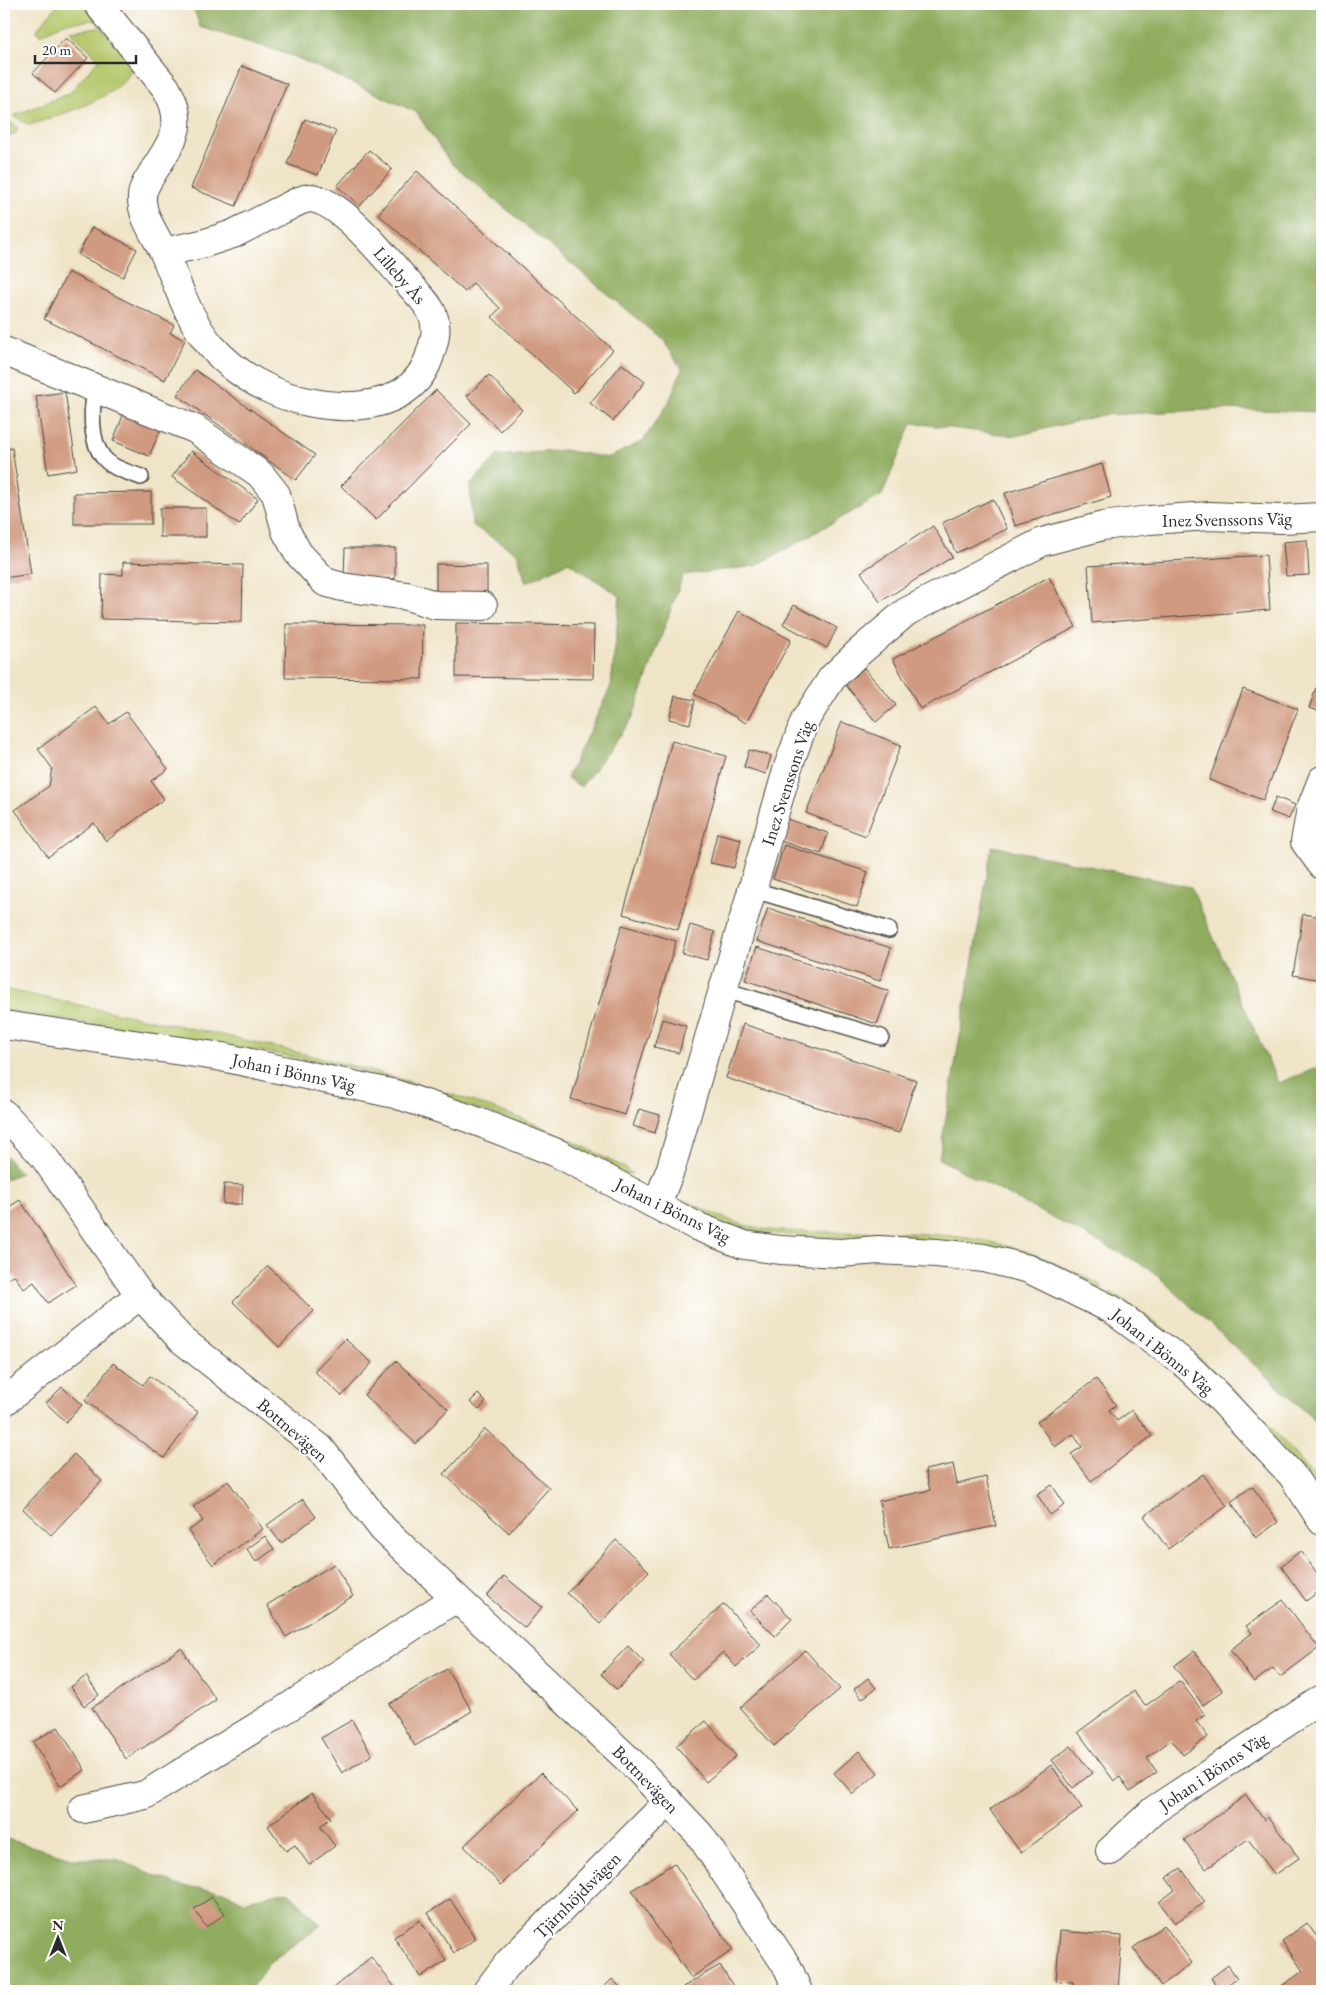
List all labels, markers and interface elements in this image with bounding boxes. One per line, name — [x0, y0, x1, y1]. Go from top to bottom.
scale bar — [35, 32, 136, 64]
text: 20 m — [42, 40, 71, 59]
street label: Lilleby Ås — [369, 241, 431, 309]
street label: Inez Svenssons Väg — [1162, 506, 1292, 532]
street label: Inez Svenssons Väg — [756, 717, 818, 848]
street label: Johan i Bönns Väg — [228, 1047, 358, 1096]
street label: Johan i Bönns Väg — [610, 1171, 735, 1248]
street label: Johan i Bönns Väg — [1105, 1301, 1219, 1400]
street label: Bottnevägen — [253, 1393, 334, 1467]
street label: Johan i Bönns Väg — [1153, 1726, 1272, 1817]
street label: Bottnevägen — [608, 1740, 685, 1818]
street label: Tjärnhöjdsvägen — [529, 1846, 626, 1943]
north arrow — [32, 1912, 82, 1962]
text: N — [52, 1916, 64, 1934]

